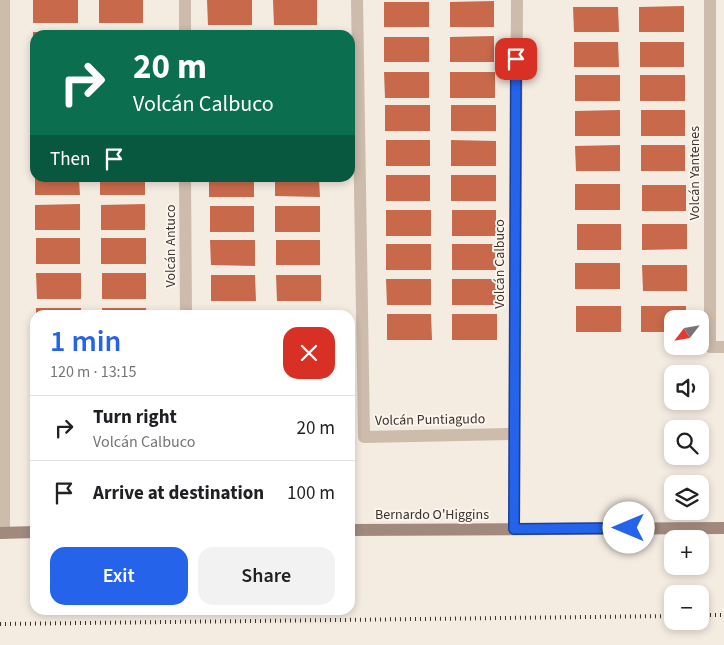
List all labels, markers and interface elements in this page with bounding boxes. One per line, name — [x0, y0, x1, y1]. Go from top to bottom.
pin — [495, 38, 537, 80]
text: 20 m — [133, 42, 207, 92]
icon: arrive — [502, 45, 530, 73]
icon: right — [50, 50, 115, 115]
text: Volcán Calbuco — [133, 88, 274, 120]
street label: Volcán Yantenes — [685, 126, 705, 220]
icon: arrive — [100, 145, 128, 173]
text: Then — [50, 146, 90, 173]
street label: Volcán Antuco — [161, 204, 181, 288]
street label: Volcán Calbuco — [490, 219, 510, 309]
north arrow — [664, 310, 709, 355]
map controls — [664, 310, 709, 630]
text: 1 min — [50, 320, 121, 363]
button: close — [283, 327, 335, 379]
text: 120 m · 13:15 — [50, 361, 137, 383]
button: sound — [664, 365, 709, 410]
text: Turn right — [93, 404, 177, 431]
street label: Volcán Puntiagudo — [375, 409, 485, 431]
icon: right — [50, 414, 78, 442]
text: 20 m — [297, 415, 335, 442]
button: search — [664, 420, 709, 465]
text: Volcán Calbuco — [93, 431, 195, 453]
button: layers — [664, 475, 709, 520]
icon: arrive — [50, 479, 78, 507]
text: Arrive at destination — [93, 480, 264, 507]
text: 100 m — [287, 480, 335, 507]
position arrow — [602, 501, 654, 553]
street label: Bernardo O'Higgins — [375, 505, 489, 525]
button: + — [664, 530, 709, 575]
button: Exit — [50, 547, 188, 605]
button: Share — [198, 547, 335, 605]
button: − — [664, 585, 709, 630]

